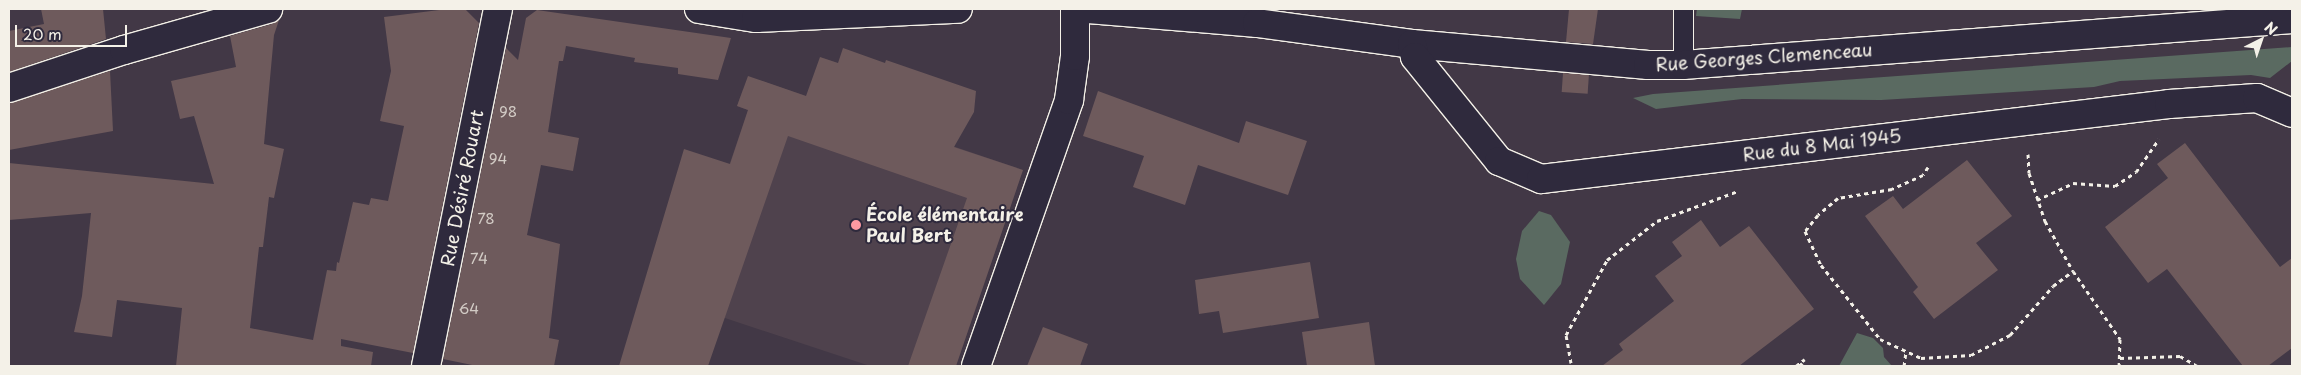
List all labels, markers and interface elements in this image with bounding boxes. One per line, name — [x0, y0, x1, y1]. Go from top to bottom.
scale bar — [18, 15, 130, 47]
north arrow — [2236, 15, 2286, 65]
text: N — [2260, 17, 2282, 40]
text: 20 m — [23, 22, 62, 45]
street label: Rue Georges Clemenceau — [1653, 38, 1875, 76]
house number: 98 — [499, 102, 517, 120]
street label: Rue Désiré Rouart — [436, 107, 488, 269]
street label: Rue du 8 Mai 1945 — [1740, 124, 1904, 166]
house number: 94 — [489, 149, 507, 167]
place label: École élémentaire Paul Bert — [866, 204, 1026, 246]
house number: 78 — [477, 209, 495, 227]
marker: École élémentaire Paul Bert — [850, 219, 862, 231]
house number: 74 — [470, 249, 488, 267]
house number: 64 — [459, 299, 479, 317]

